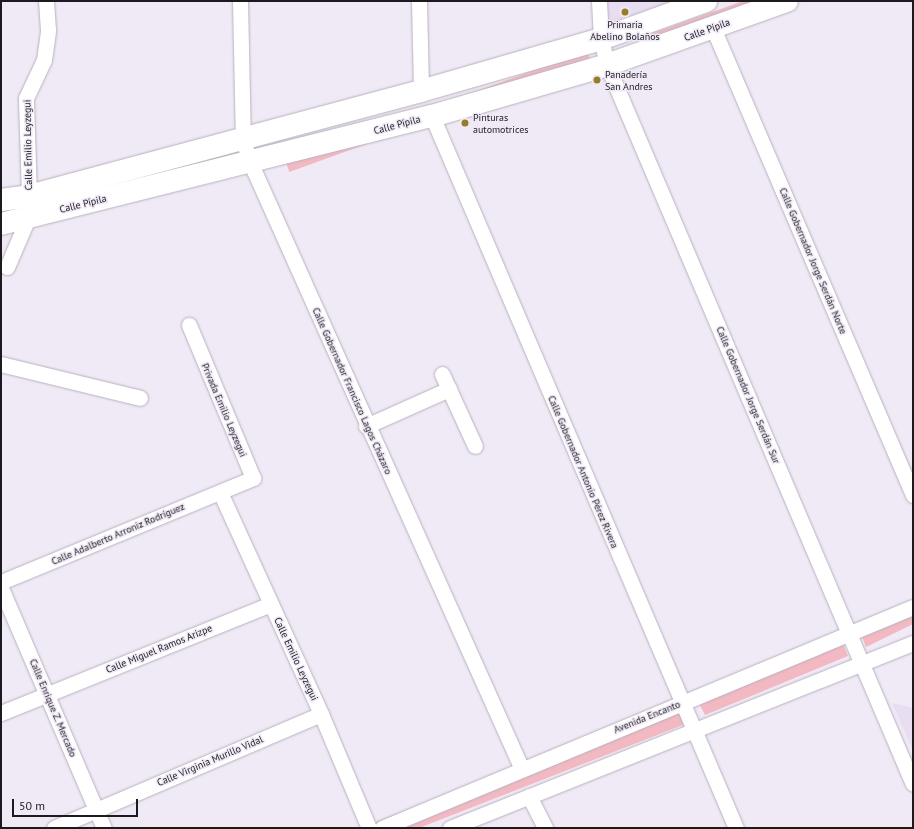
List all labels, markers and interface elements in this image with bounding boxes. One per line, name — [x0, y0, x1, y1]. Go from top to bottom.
marker: Primaria Abelino Bolaños — [620, 7, 630, 17]
street label: Calle Pípila — [682, 16, 732, 44]
place label: Primaria Abelino Bolaños — [590, 18, 660, 42]
place label: Panadería San Andres — [605, 68, 653, 92]
marker: Panadería San Andres — [592, 75, 602, 85]
street label: Calle Emilio Leyzegui — [21, 100, 35, 190]
place label: Pinturas automotrices — [473, 111, 529, 134]
street label: Calle Pípila — [372, 113, 422, 137]
marker: Pinturas automotrices — [460, 118, 470, 128]
street label: Calle Gobernador Jorge Serdán Norte — [777, 186, 849, 336]
street label: Calle Pípila — [58, 192, 108, 216]
street label: Calle Gobernador Francisco Lagos Cházaro — [310, 306, 394, 476]
street label: Calle Gobernador Jorge Serdán Sur — [714, 325, 782, 465]
street label: Privada Emilio Leyzegui — [199, 361, 249, 459]
street label: Calle Gobernador Antonio Pérez Rivera — [545, 394, 621, 550]
street label: Calle Adalberto Arroniz Rodríguez — [49, 500, 187, 568]
street label: Calle Emilio Leyzegui — [271, 615, 321, 703]
street label: Calle Miguel Ramos Arizpe — [104, 622, 214, 676]
street label: Calle Enrique Z. Mercado — [27, 657, 79, 759]
street label: Avenida Encanto — [612, 698, 682, 736]
street label: Calle Virginia Murillo Vidal — [155, 733, 265, 789]
scale bar — [14, 791, 140, 817]
text: 50 m — [19, 798, 45, 813]

